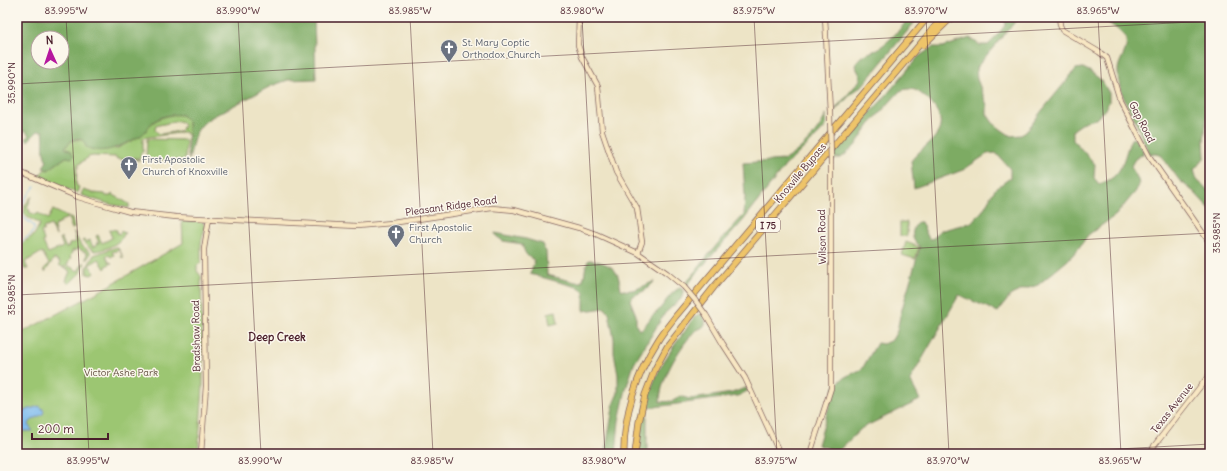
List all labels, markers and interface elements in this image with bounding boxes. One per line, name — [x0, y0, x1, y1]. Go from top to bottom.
text: 83.995°W — [44, 4, 88, 17]
text: 83.990°W — [216, 4, 260, 17]
text: 83.985°W — [388, 4, 432, 17]
text: 83.980°W — [560, 4, 604, 17]
text: 83.975°W — [733, 4, 775, 17]
text: 83.970°W — [904, 4, 948, 17]
text: 83.965°W — [1076, 4, 1120, 17]
north arrow — [30, 30, 70, 70]
text: N — [45, 33, 54, 47]
place label: St. Mary Coptic Orthodox Church — [462, 36, 540, 61]
church icon: St. Mary Coptic Orthodox Church — [439, 38, 459, 63]
text: 35.990°N — [5, 62, 18, 104]
street label: Gap Road — [1126, 99, 1158, 145]
street label: Knoxville Bypass — [771, 140, 829, 206]
place label: First Apostolic Church of Knoxville — [142, 153, 228, 178]
church icon: First Apostolic Church of Knoxville — [119, 155, 139, 180]
street label: Pleasant Ridge Road — [404, 193, 498, 219]
street label: Wilson Road — [815, 209, 829, 265]
text: 35.985°N — [1210, 212, 1223, 254]
road number: I 75 — [756, 218, 780, 232]
place label: First Apostolic Church — [409, 221, 472, 246]
church icon: First Apostolic Church — [386, 223, 406, 248]
text: 35.985°N — [5, 274, 18, 316]
street label: Bradshaw Road — [189, 300, 203, 372]
district label: Deep Creek — [248, 330, 306, 345]
park label: Victor Ashe Park — [84, 366, 158, 379]
street label: Texas Avenue — [1148, 380, 1196, 436]
scale bar — [32, 415, 108, 441]
text: 200 m — [38, 421, 74, 436]
text: 83.995°W — [66, 454, 110, 467]
text: 83.990°W — [238, 454, 282, 467]
text: 83.985°W — [410, 454, 454, 467]
text: 83.980°W — [582, 454, 626, 467]
text: 83.975°W — [755, 454, 797, 467]
text: 83.970°W — [926, 454, 970, 467]
text: 83.965°W — [1098, 454, 1142, 467]

